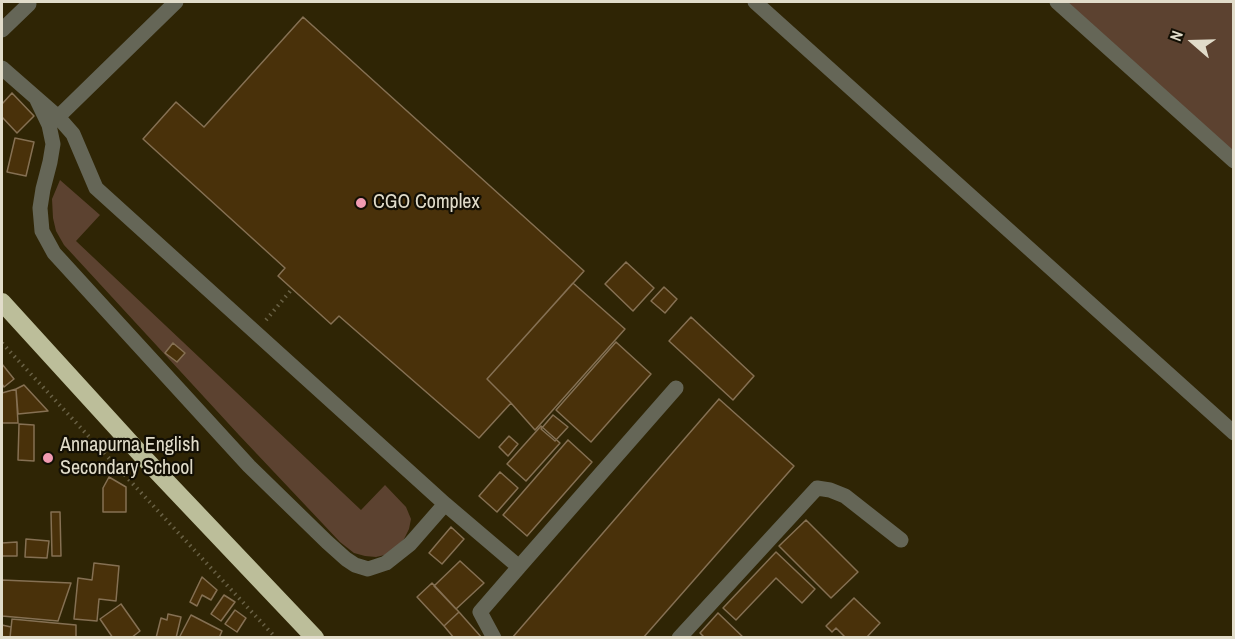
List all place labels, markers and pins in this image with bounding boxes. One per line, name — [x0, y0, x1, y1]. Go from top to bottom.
place label: CGO Complex — [373, 191, 480, 215]
marker: CGO Complex — [354, 196, 368, 210]
place label: Annapurna English Secondary School — [60, 434, 199, 481]
marker: Annapurna English Secondary School — [41, 451, 55, 465]

